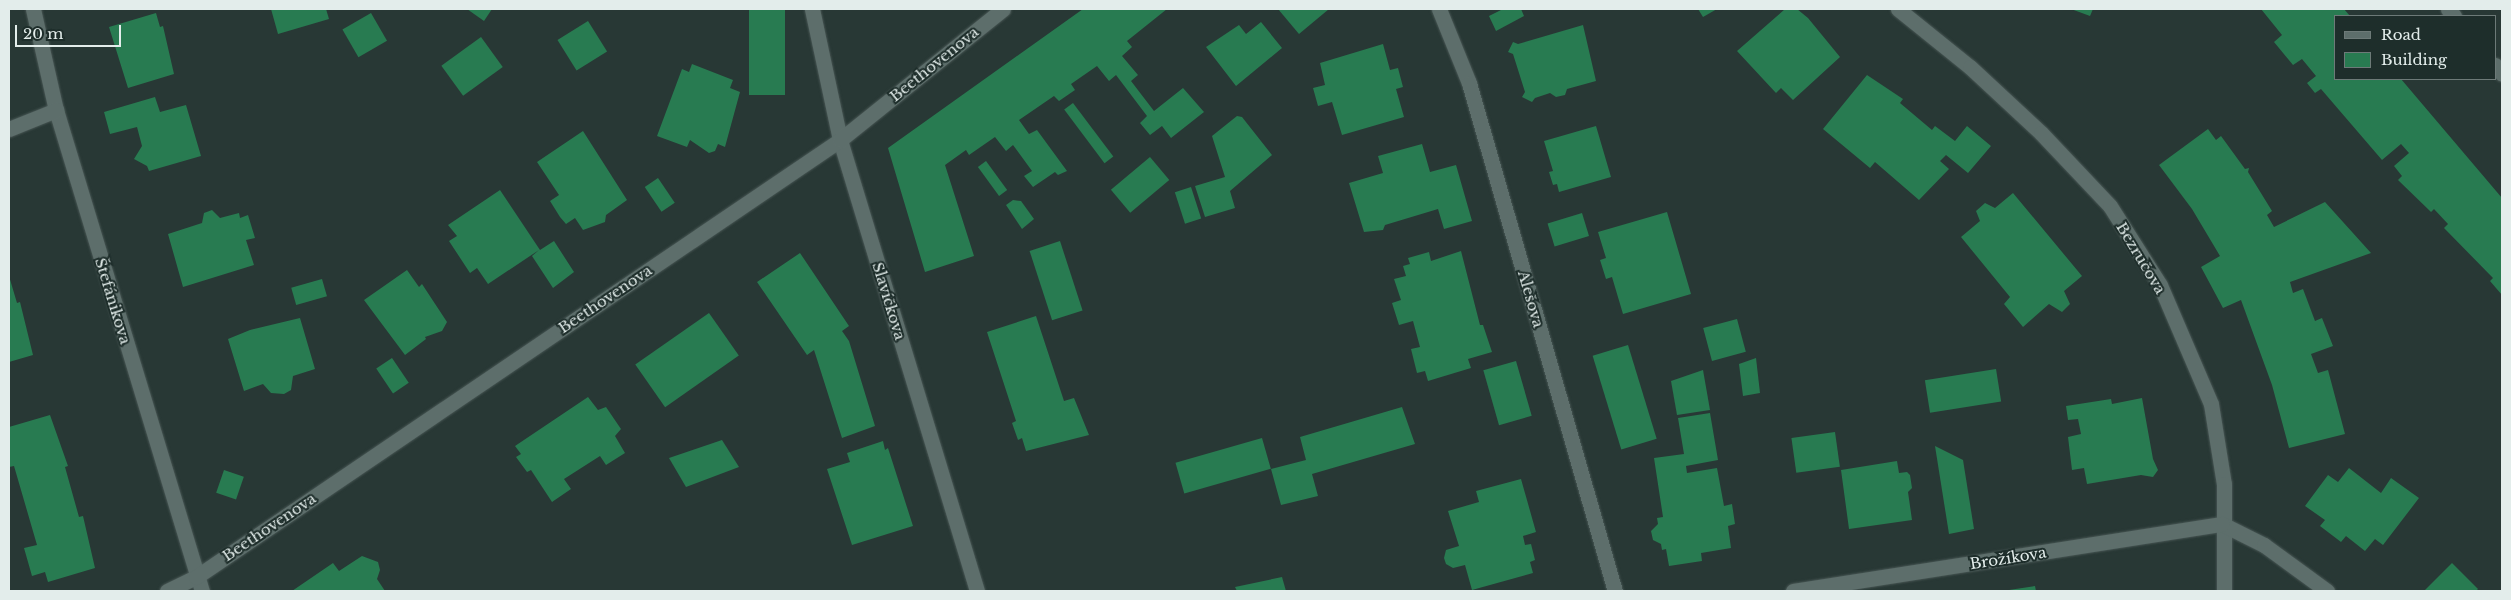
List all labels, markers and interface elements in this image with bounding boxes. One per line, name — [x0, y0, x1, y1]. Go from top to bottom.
scale bar — [18, 15, 124, 47]
legend — [2334, 15, 2496, 80]
street label: Beethovenova — [886, 23, 982, 105]
text: 20 m — [23, 24, 63, 43]
text: Road — [2381, 25, 2421, 44]
text: Building — [2381, 50, 2447, 69]
street label: Bezručova — [2113, 219, 2169, 297]
street label: Štefánikova — [91, 256, 135, 346]
street label: Slavíčkova — [869, 260, 909, 342]
street label: Beethovenova — [555, 261, 655, 337]
street label: Alešova — [1514, 268, 1548, 330]
street label: Beethovenova — [219, 489, 319, 565]
street label: Brožíkova — [1968, 543, 2048, 573]

